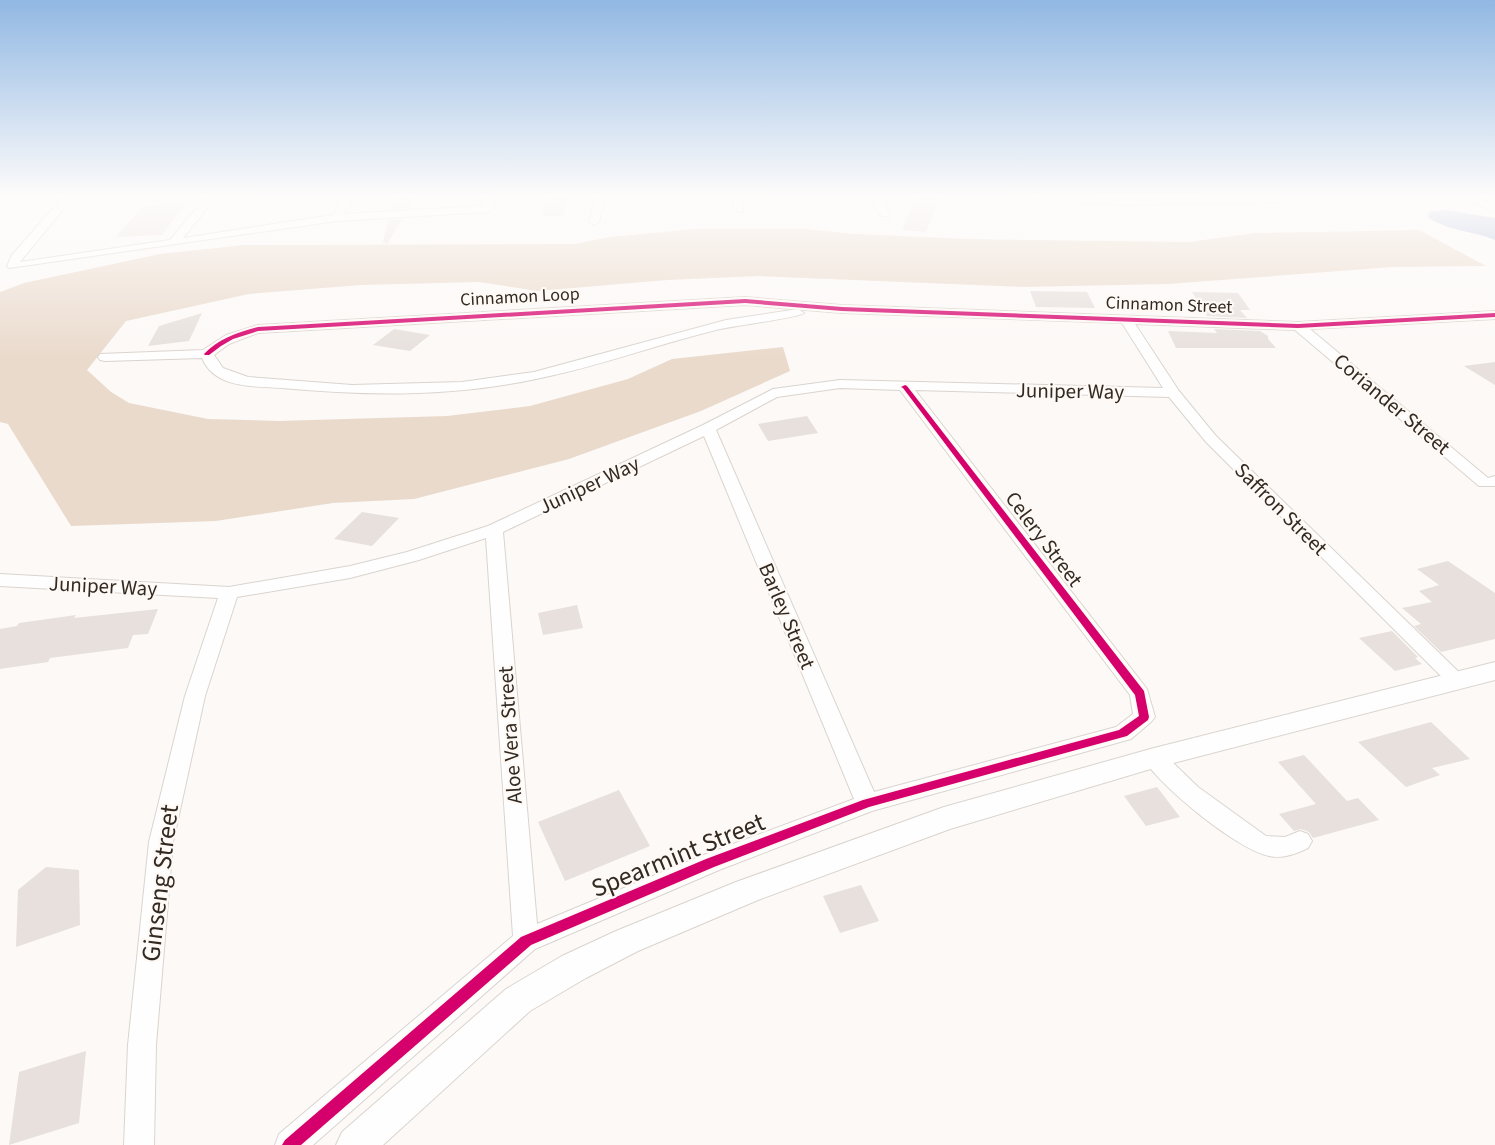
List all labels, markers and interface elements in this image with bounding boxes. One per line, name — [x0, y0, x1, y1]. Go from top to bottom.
street label: Cinnamon Loop — [460, 281, 580, 313]
street label: Cinnamon Street — [1105, 290, 1233, 320]
street label: Coriander Street — [1327, 346, 1457, 462]
street label: Juniper Way — [1016, 375, 1125, 407]
street label: Juniper Way — [534, 448, 645, 521]
street label: Saffron Street — [1228, 456, 1334, 562]
street label: Celery Street — [998, 485, 1090, 593]
street label: Barley Street — [751, 558, 823, 674]
street label: Juniper Way — [48, 568, 158, 604]
street label: Aloe Vera Street — [490, 665, 530, 805]
street label: Ginseng Street — [132, 802, 188, 964]
street label: Spearmint Street — [586, 803, 771, 907]

